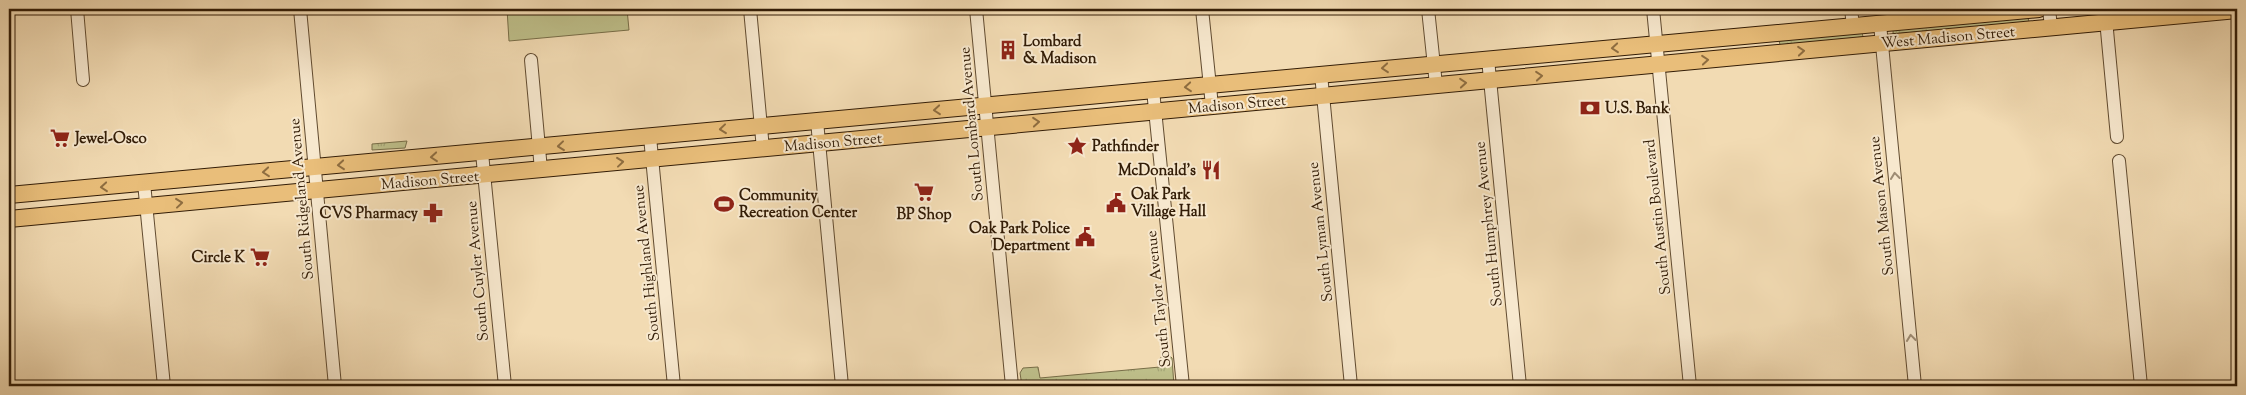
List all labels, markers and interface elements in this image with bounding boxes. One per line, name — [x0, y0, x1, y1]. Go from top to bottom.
street label: West Madison Street — [1880, 22, 2016, 55]
place label: Lombard & Madison — [1023, 32, 1097, 70]
building icon: Lombard & Madison — [997, 39, 1019, 61]
one-way arrow — [1610, 42, 1618, 53]
street label: South Lombard Avenue — [955, 46, 990, 202]
one-way arrow — [1797, 46, 1805, 57]
one-way arrow — [1702, 55, 1710, 66]
one-way arrow — [1381, 63, 1389, 74]
one-way arrow — [1535, 71, 1543, 82]
one-way arrow — [1459, 78, 1467, 89]
one-way arrow — [1184, 81, 1192, 92]
street label: Madison Street — [1187, 91, 1287, 120]
bank icon: U.S. Bank — [1579, 97, 1601, 119]
place label: U.S. Bank — [1605, 99, 1670, 120]
one-way arrow — [933, 104, 941, 115]
street label: South Ridgeland Avenue — [285, 117, 320, 280]
one-way arrow — [1033, 117, 1041, 128]
one-way arrow — [719, 124, 727, 135]
supermarket icon: Jewel-Osco — [49, 127, 71, 149]
place label: Jewel-Osco — [74, 129, 147, 150]
street label: Madison Street — [783, 129, 883, 158]
place icon: Pathfinder — [1066, 135, 1088, 157]
street label: South Mason Avenue — [1865, 135, 1900, 277]
place label: Pathfinder — [1092, 137, 1159, 158]
street label: South Austin Boulevard — [1640, 137, 1677, 296]
one-way arrow — [557, 140, 565, 151]
street label: South Humphrey Avenue — [1470, 140, 1509, 307]
one-way arrow — [429, 151, 437, 162]
one-way arrow — [617, 157, 625, 168]
restaurant icon: McDonald's — [1200, 159, 1222, 181]
one-way arrow — [336, 160, 344, 171]
place label: McDonald's — [1118, 161, 1196, 182]
street label: South Lyman Avenue — [1304, 161, 1339, 303]
one-way arrow — [262, 166, 270, 177]
street label: Madison Street — [380, 167, 480, 196]
one-way arrow — [1890, 172, 1901, 180]
one-way arrow — [100, 181, 108, 192]
supermarket icon: BP Shop — [913, 181, 935, 203]
street label: South Highland Avenue — [629, 184, 666, 342]
place label: Oak Park Village Hall — [1131, 185, 1207, 223]
place label: Community Recreation Center — [739, 186, 858, 224]
public building icon: Oak Park Village Hall — [1105, 192, 1127, 214]
sports icon: Community Recreation Center — [713, 193, 735, 215]
one-way arrow — [176, 198, 184, 209]
street label: South Cuyler Avenue — [462, 200, 495, 342]
pharmacy icon: CVS Pharmacy — [422, 202, 444, 224]
place label: CVS Pharmacy — [320, 204, 419, 225]
place label: BP Shop — [896, 205, 952, 226]
place label: Oak Park Police Department — [969, 219, 1071, 257]
public building icon: Oak Park Police Department — [1074, 226, 1096, 248]
street label: South Taylor Avenue — [1142, 229, 1177, 368]
supermarket icon: Circle K — [249, 246, 271, 268]
place label: Circle K — [192, 248, 245, 269]
one-way arrow — [1906, 333, 1917, 341]

